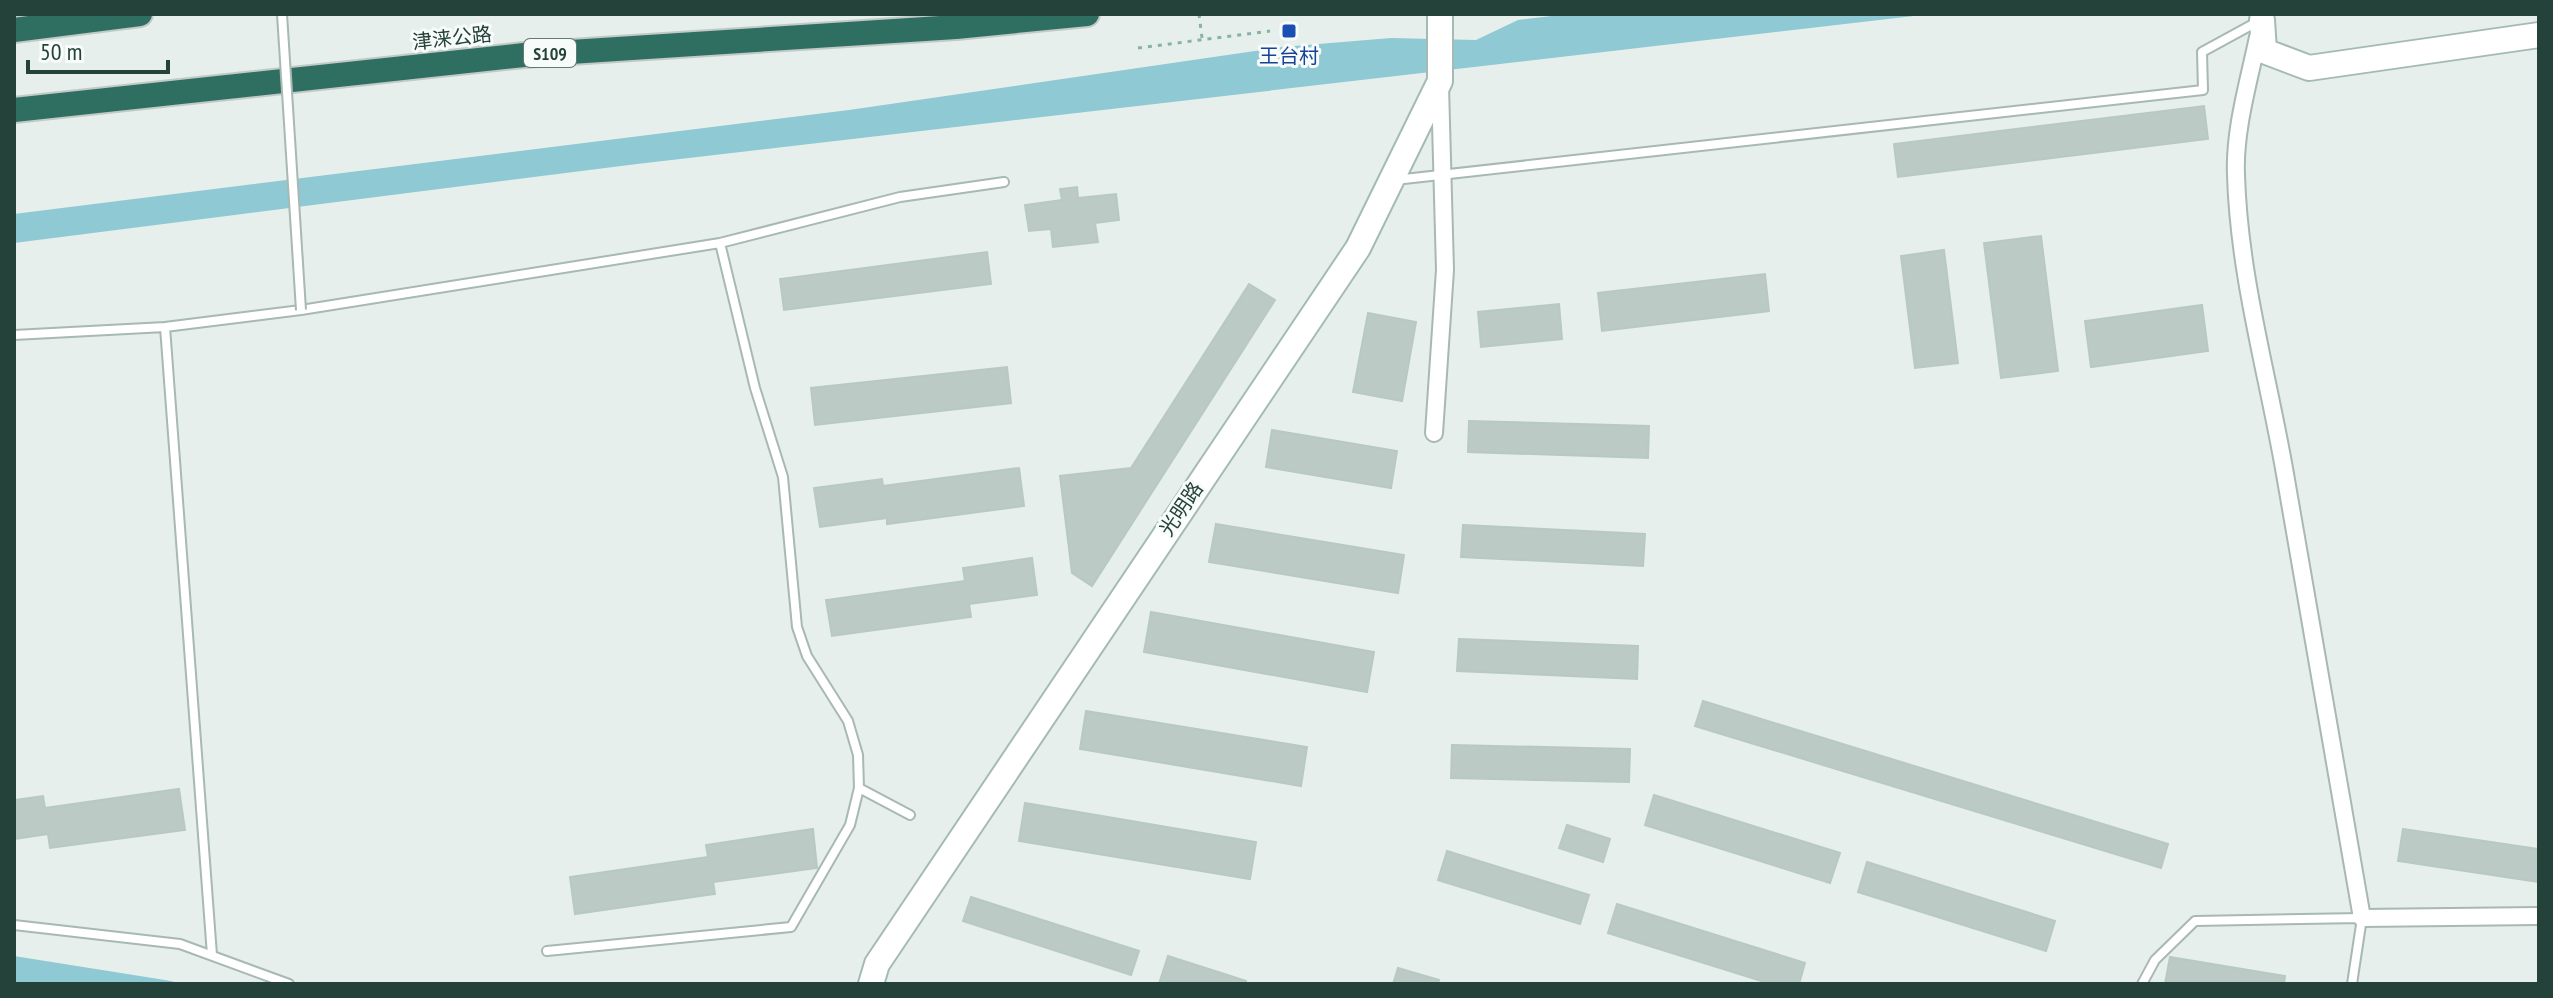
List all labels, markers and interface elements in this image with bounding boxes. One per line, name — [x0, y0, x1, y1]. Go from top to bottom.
street label: 津涞公路 — [411, 21, 493, 55]
marker: 王台村 — [1280, 22, 1298, 40]
scale bar — [28, 24, 168, 74]
text: 50 m — [40, 36, 82, 67]
road number: S109 — [524, 39, 576, 67]
place label: 王台村 — [1259, 43, 1319, 69]
street label: 光明路 — [1153, 477, 1209, 541]

